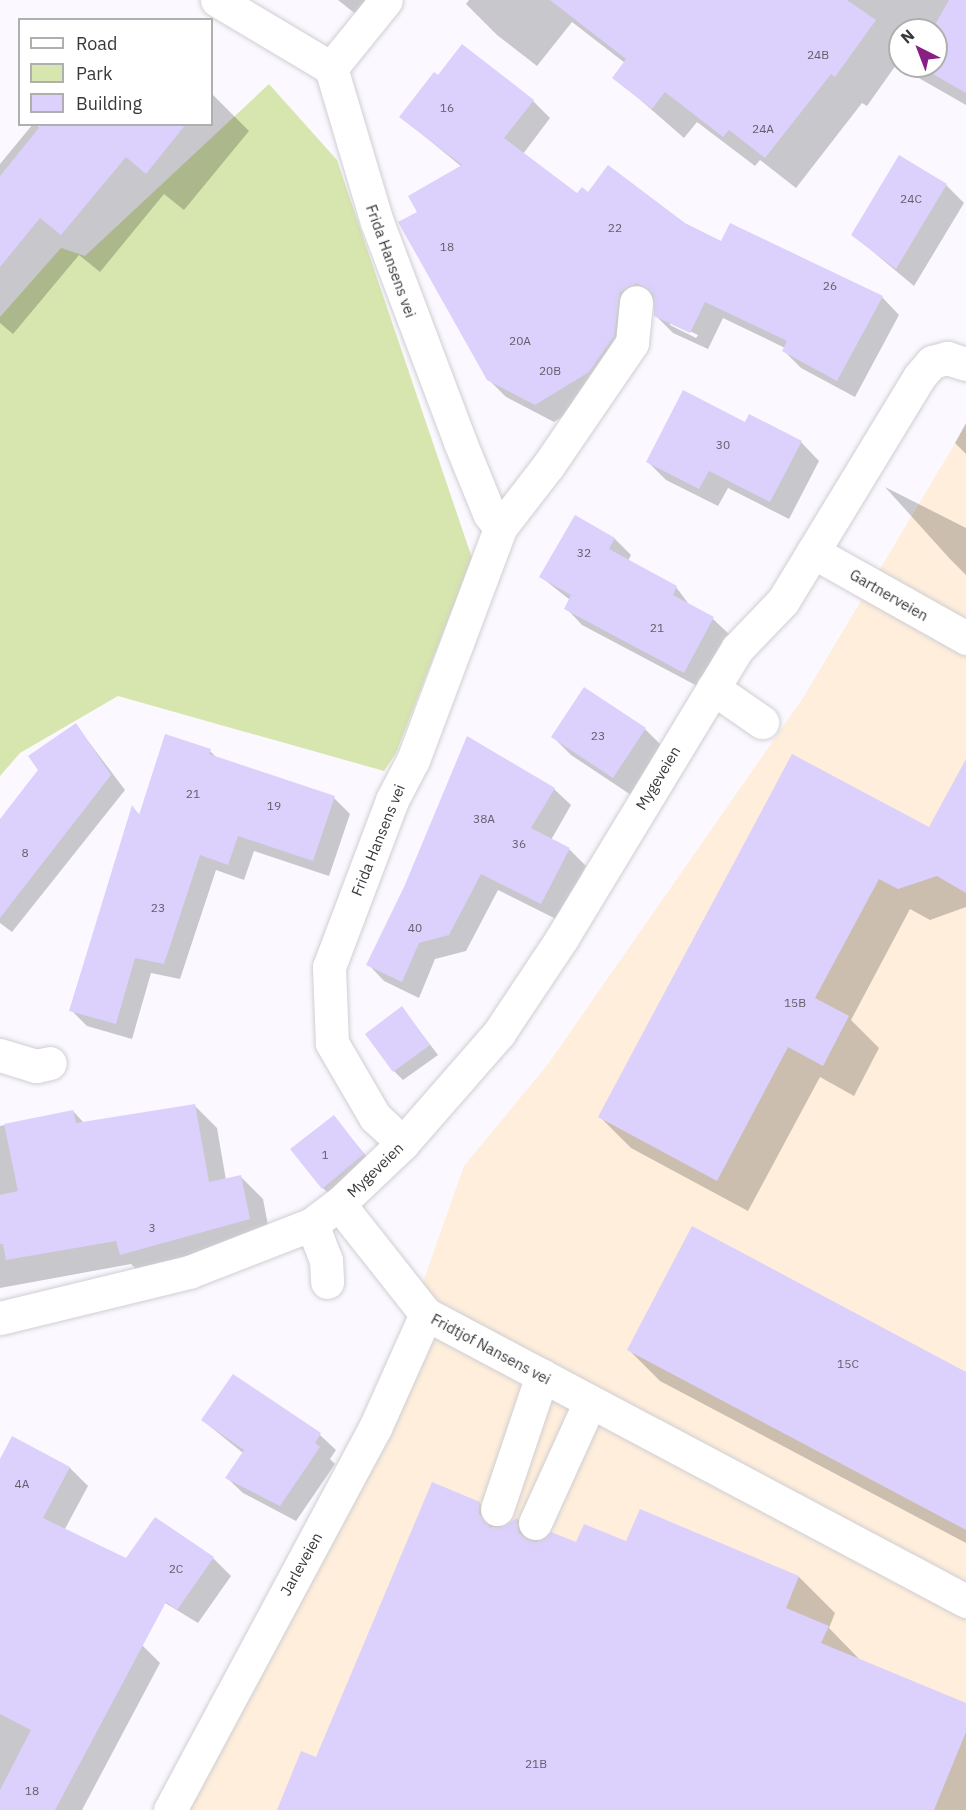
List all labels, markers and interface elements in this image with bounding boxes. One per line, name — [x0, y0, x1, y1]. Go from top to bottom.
legend — [18, 18, 213, 126]
north arrow — [888, 18, 948, 78]
text: N — [896, 25, 918, 47]
text: Road — [76, 32, 117, 55]
house number: 24B — [807, 48, 829, 62]
text: Park — [76, 62, 112, 85]
text: Building — [76, 92, 142, 115]
house number: 16 — [440, 101, 454, 115]
house number: 24A — [752, 122, 774, 136]
house number: 24C — [900, 192, 922, 206]
street label: Frida Hansens vei — [362, 202, 420, 320]
house number: 22 — [608, 221, 622, 235]
house number: 18 — [440, 240, 454, 254]
house number: 26 — [823, 279, 837, 293]
house number: 20A — [509, 334, 531, 348]
house number: 20B — [539, 364, 561, 378]
house number: 30 — [716, 438, 730, 452]
house number: 32 — [577, 546, 591, 560]
street label: Gartnerveien — [847, 565, 931, 625]
house number: 21 — [650, 621, 664, 635]
house number: 23 — [591, 729, 605, 743]
street label: Mygeveien — [632, 743, 684, 813]
street label: Frida Hansens vei — [347, 782, 409, 898]
house number: 21 — [186, 787, 200, 801]
house number: 19 — [267, 799, 281, 813]
house number: 38A — [473, 812, 495, 826]
house number: 36 — [512, 837, 526, 851]
house number: 8 — [21, 846, 29, 860]
house number: 23 — [151, 901, 165, 915]
house number: 40 — [408, 921, 422, 935]
house number: 15B — [784, 996, 806, 1010]
street label: Mygeveien — [343, 1139, 407, 1201]
house number: 1 — [321, 1148, 329, 1162]
house number: 3 — [148, 1221, 156, 1235]
street label: Fridtjof Nansens vei — [428, 1310, 554, 1388]
house number: 15C — [837, 1357, 859, 1371]
house number: 4A — [15, 1477, 29, 1491]
street label: Jarleveien — [276, 1529, 326, 1599]
house number: 2C — [169, 1562, 183, 1576]
house number: 21B — [525, 1757, 547, 1771]
house number: 18 — [25, 1784, 39, 1798]

